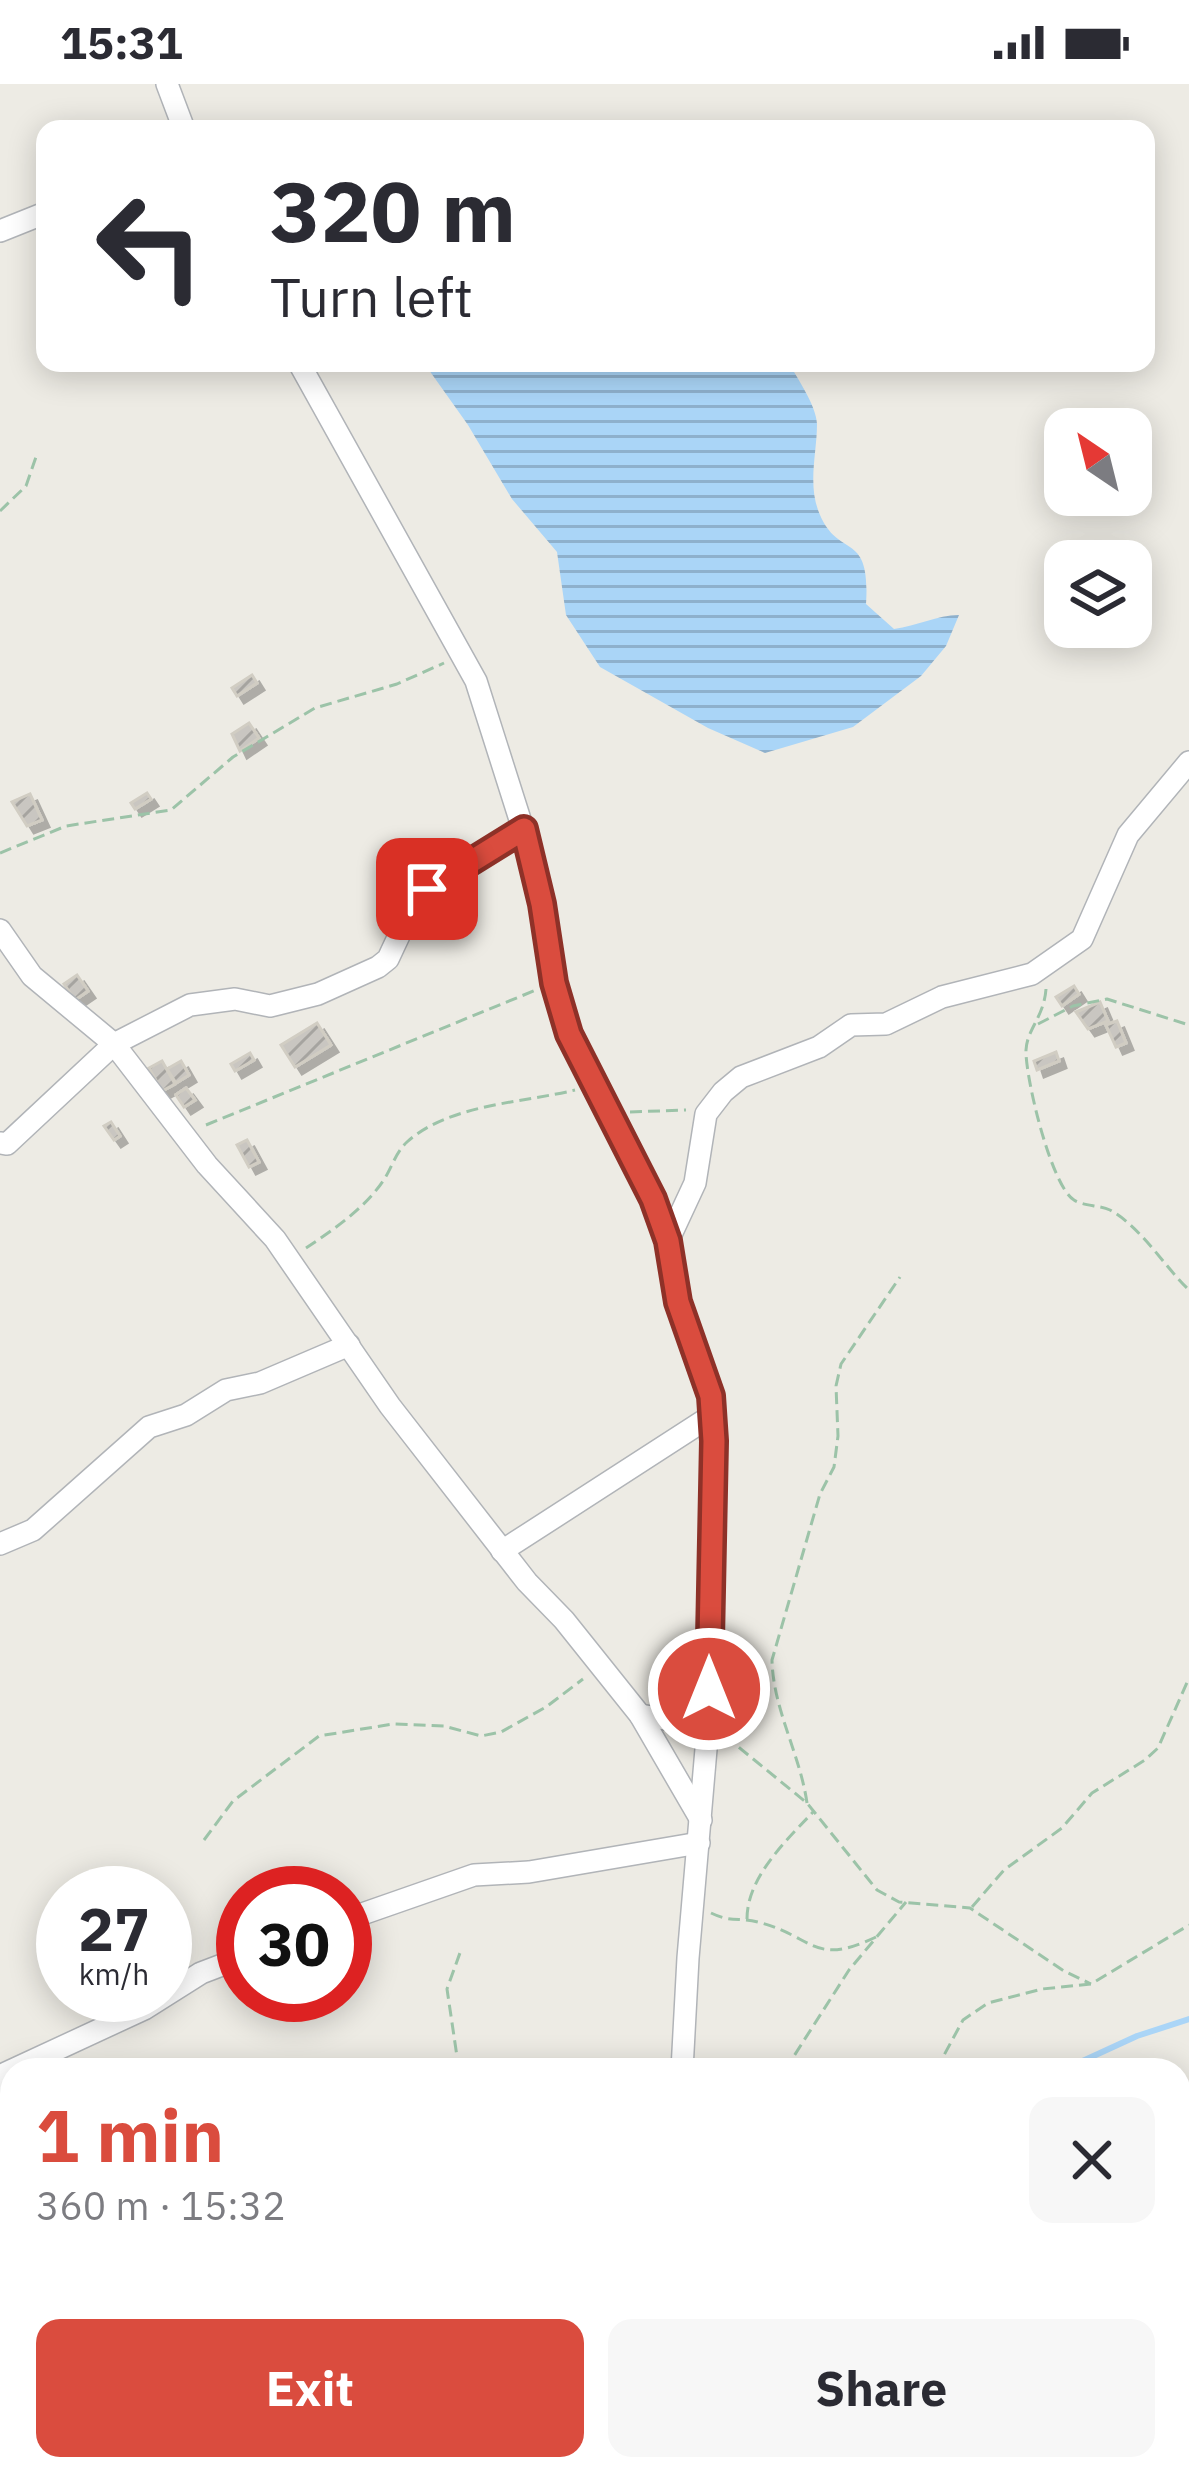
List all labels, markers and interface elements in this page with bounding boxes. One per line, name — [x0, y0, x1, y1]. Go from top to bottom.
text: 15:31 — [60, 13, 183, 71]
text: 320 m — [270, 156, 516, 265]
icon: left — [72, 168, 228, 324]
text: Turn left — [270, 262, 473, 332]
north arrow — [1044, 408, 1152, 516]
map controls — [1044, 408, 1152, 648]
button: layers — [1044, 540, 1152, 648]
pin — [376, 838, 478, 940]
icon: arrive — [394, 856, 460, 922]
position arrow — [646, 1626, 772, 1752]
speed limit sign: 30 — [216, 1866, 372, 2022]
text: 27 — [78, 1889, 150, 1968]
text: km/h — [79, 1954, 149, 1993]
text: 1 min — [36, 2088, 224, 2182]
button: close — [1029, 2097, 1155, 2223]
text: 360 m · 15:32 — [36, 2180, 286, 2231]
button: Exit — [36, 2319, 584, 2457]
button: Share — [608, 2319, 1155, 2457]

